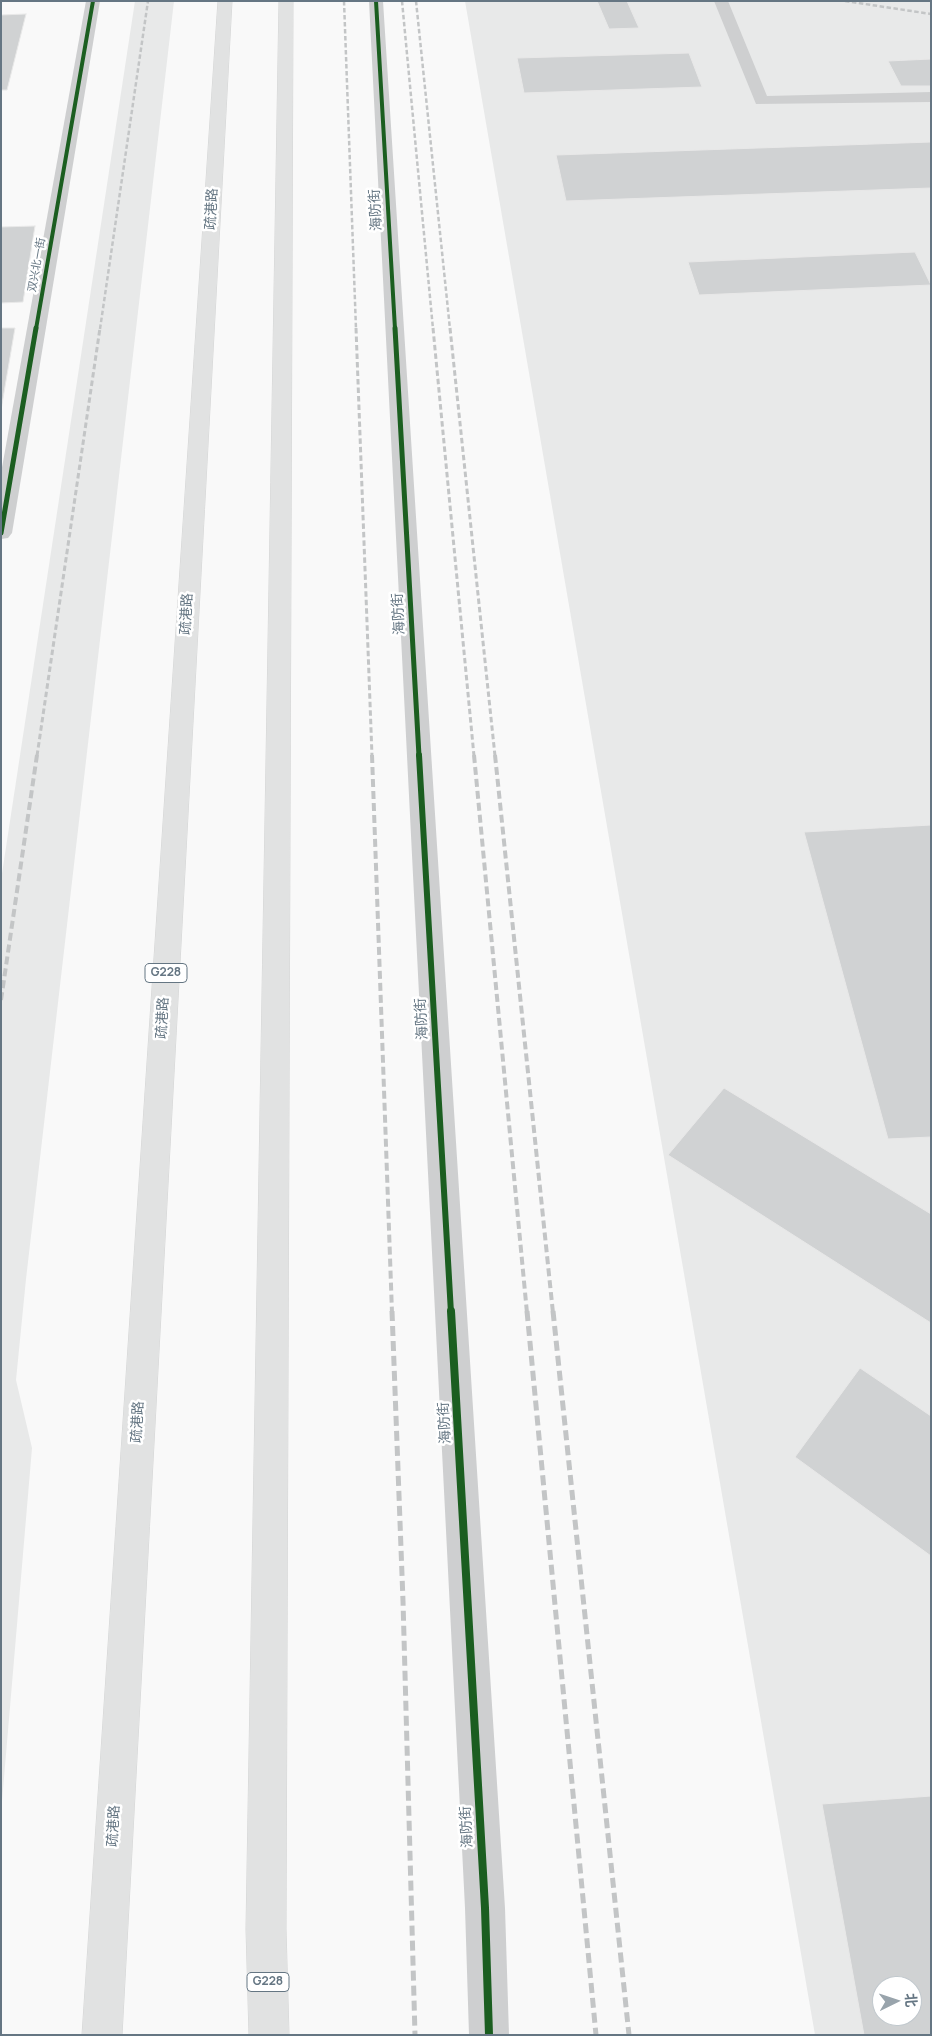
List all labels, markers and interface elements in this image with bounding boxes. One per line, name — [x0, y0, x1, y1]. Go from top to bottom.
street label: 疏港路 — [203, 188, 221, 230]
street label: 海防街 — [367, 189, 385, 231]
street label: 双兴北一街 — [26, 237, 48, 293]
street label: 疏港路 — [178, 593, 196, 635]
street label: 海防街 — [390, 593, 408, 635]
road number: G228 — [145, 964, 187, 982]
street label: 疏港路 — [154, 997, 172, 1039]
street label: 海防街 — [413, 998, 431, 1040]
street label: 疏港路 — [129, 1401, 147, 1443]
street label: 海防街 — [436, 1402, 454, 1444]
street label: 疏港路 — [105, 1805, 123, 1847]
street label: 海防街 — [458, 1806, 476, 1848]
road number: G228 — [247, 1972, 289, 1991]
north arrow — [872, 1976, 922, 2026]
text: 北 — [901, 1992, 921, 2008]

